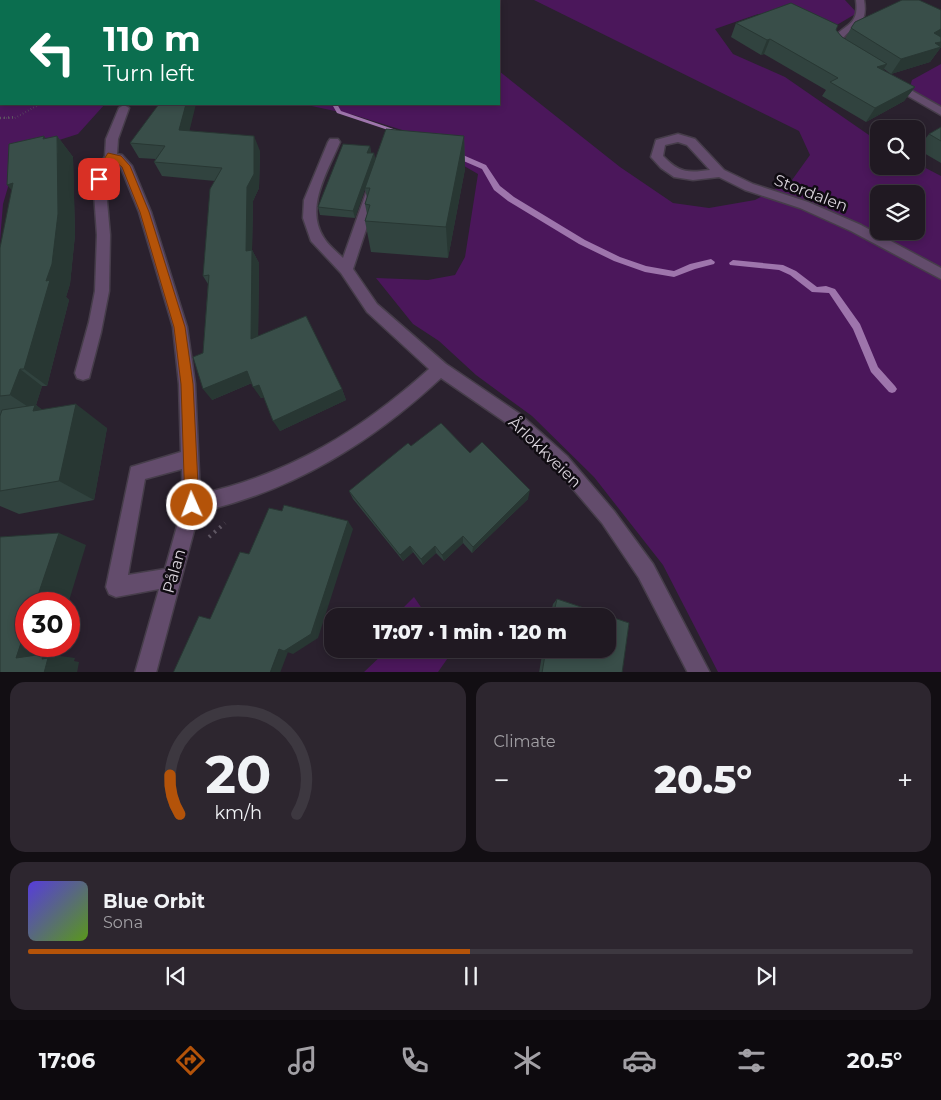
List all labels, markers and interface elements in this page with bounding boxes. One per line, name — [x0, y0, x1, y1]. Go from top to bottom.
text: 110 m — [103, 17, 201, 60]
icon: left — [20, 20, 85, 85]
text: Turn left — [103, 60, 195, 87]
map controls — [870, 120, 925, 240]
button: search — [870, 120, 925, 175]
pin — [78, 158, 120, 200]
icon: arrive — [85, 165, 113, 193]
street label: Stordalen — [771, 170, 851, 216]
button: layers — [870, 185, 925, 240]
street label: Årlokkveien — [505, 412, 586, 491]
position arrow — [165, 478, 217, 530]
street label: Pålan — [159, 547, 189, 595]
speed limit sign: 30 — [15, 592, 80, 657]
text: 17:07 · 1 min · 120 m — [373, 621, 567, 644]
text: Climate — [494, 732, 556, 751]
text: 20 — [205, 743, 271, 806]
text: 20.5° — [654, 756, 752, 803]
text: − — [494, 763, 510, 797]
text: + — [897, 763, 913, 797]
text: km/h — [214, 802, 262, 823]
text: Blue Orbit — [103, 890, 205, 913]
text: Sona — [103, 913, 143, 932]
icon: previous — [162, 962, 190, 990]
icon: pause — [457, 962, 485, 990]
icon: next — [752, 962, 780, 990]
icon: directions — [173, 1043, 208, 1078]
icon: music — [285, 1043, 320, 1078]
icon: phone — [397, 1043, 432, 1078]
icon: climate — [510, 1043, 545, 1078]
icon: car — [622, 1043, 657, 1078]
icon: filters — [734, 1043, 769, 1078]
text: 17:06 — [39, 1047, 95, 1074]
text: 20.5° — [847, 1047, 902, 1074]

